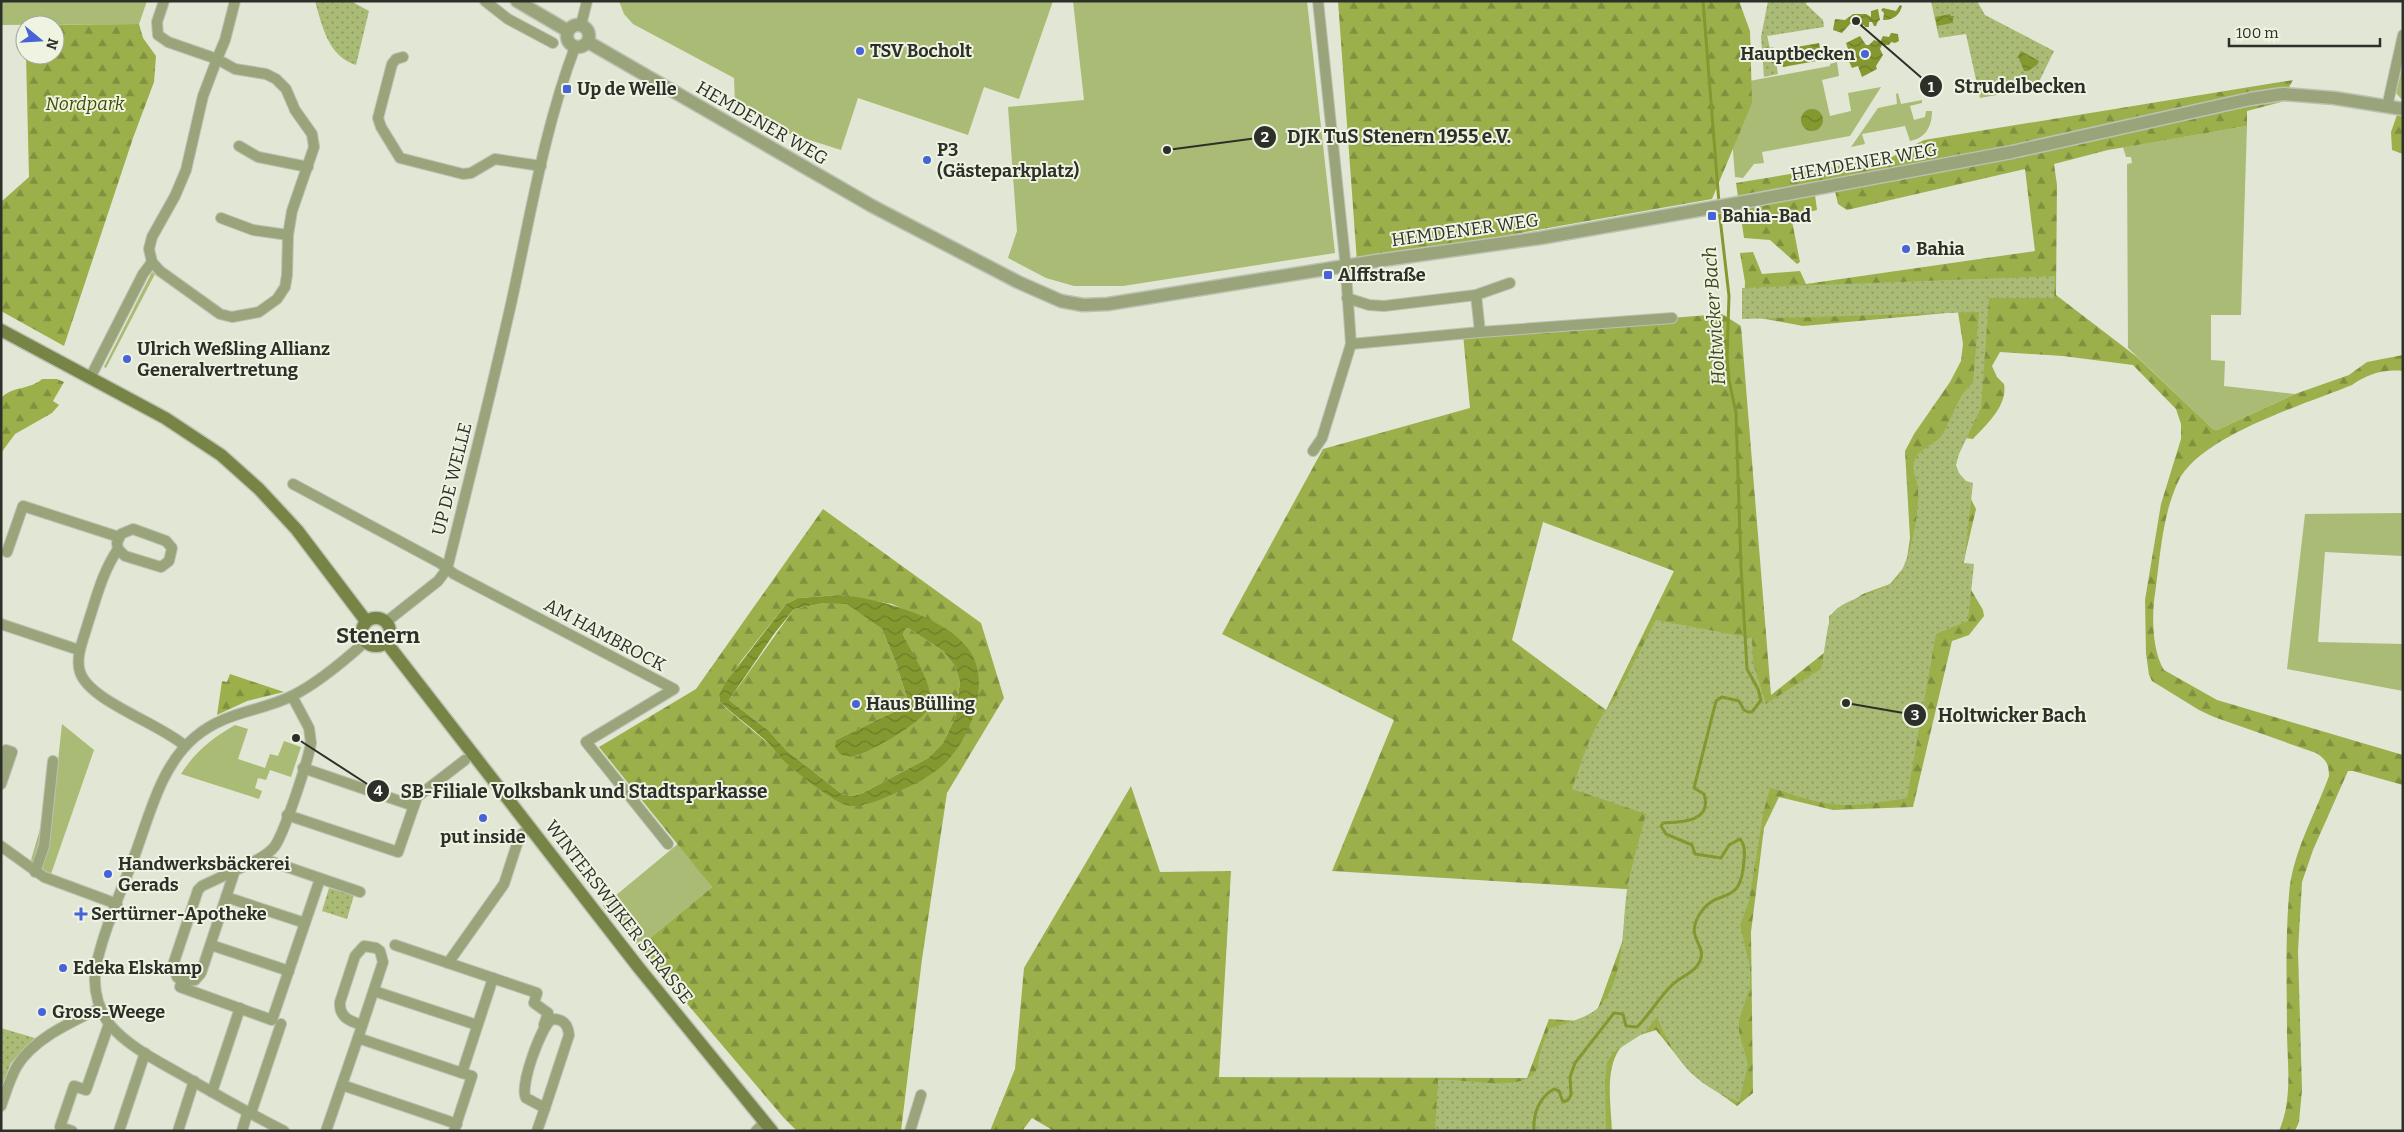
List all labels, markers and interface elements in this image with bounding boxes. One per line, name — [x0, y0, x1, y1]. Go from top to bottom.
north arrow — [15, 15, 65, 65]
scale bar — [2229, 15, 2380, 47]
text: 100 m — [2236, 24, 2279, 42]
text: N — [42, 36, 62, 52]
place label: TSV Bocholt — [870, 40, 972, 62]
place label: Hauptbecken — [1740, 43, 1855, 65]
marker: TSV Bocholt — [854, 45, 866, 57]
marker: Hauptbecken — [1859, 48, 1871, 60]
callout: Strudelbecken — [1919, 69, 2096, 103]
text: Strudelbecken — [1954, 75, 2087, 98]
street label: HEMDENER WEG — [692, 76, 832, 170]
place label: Up de Welle — [577, 78, 677, 100]
text: 1 — [1928, 78, 1935, 96]
marker: Up de Welle — [561, 83, 573, 95]
park label: Nordpark — [45, 93, 125, 115]
callout: DJK TuS Stenern 1955 e.V. — [1252, 120, 1521, 154]
text: DJK TuS Stenern 1955 e.V. — [1287, 125, 1511, 148]
text: 2 — [1261, 128, 1269, 146]
street label: HEMDENER WEG — [1789, 138, 1939, 186]
place label: P3 (Gästeparkplatz) — [937, 139, 1079, 182]
marker: P3 (Gästeparkplatz) — [921, 154, 933, 166]
place label: Bahia-Bad — [1722, 205, 1811, 227]
street label: HEMDENER WEG — [1390, 209, 1540, 251]
marker: Bahia-Bad — [1706, 210, 1718, 222]
place label: Bahia — [1916, 238, 1965, 260]
marker: Bahia — [1900, 243, 1912, 255]
water label: Holtwicker Bach — [1698, 246, 1730, 386]
place label: Alffstraße — [1338, 264, 1426, 286]
marker: Alffstraße — [1322, 269, 1334, 281]
place label: Ulrich Weßling Allianz Generalvertretung — [137, 338, 330, 381]
marker: Ulrich Weßling Allianz Generalvertretung — [121, 353, 133, 365]
street label: UP DE WELLE — [427, 420, 477, 538]
street label: AM HAMBROCK — [541, 594, 670, 676]
district label: Stenern — [336, 622, 420, 649]
place label: Haus Bülling — [866, 693, 976, 715]
marker: Haus Bülling — [850, 698, 862, 710]
callout: Holtwicker Bach — [1903, 698, 2096, 732]
text: Holtwicker Bach — [1938, 704, 2086, 727]
text: 3 — [1911, 706, 1919, 724]
callout: SB-Filiale Volksbank und Stadtsparkasse — [365, 774, 777, 808]
text: SB-Filiale Volksbank und Stadtsparkasse — [401, 780, 767, 803]
text: 4 — [373, 782, 383, 800]
marker: put inside — [477, 812, 489, 824]
street label: WINTERSWIJKER STRASSE — [541, 816, 697, 1008]
place label: put inside — [440, 826, 526, 848]
place label: Handwerksbäckerei Gerads — [118, 853, 290, 896]
marker: Handwerksbäckerei Gerads — [102, 868, 114, 880]
place label: Sertürner-Apotheke — [91, 903, 267, 925]
marker: Sertürner-Apotheke — [75, 908, 87, 920]
place label: Edeka Elskamp — [73, 957, 202, 979]
marker: Edeka Elskamp — [57, 962, 69, 974]
place label: Gross-Weege — [52, 1001, 165, 1023]
marker: Gross-Weege — [36, 1006, 48, 1018]

